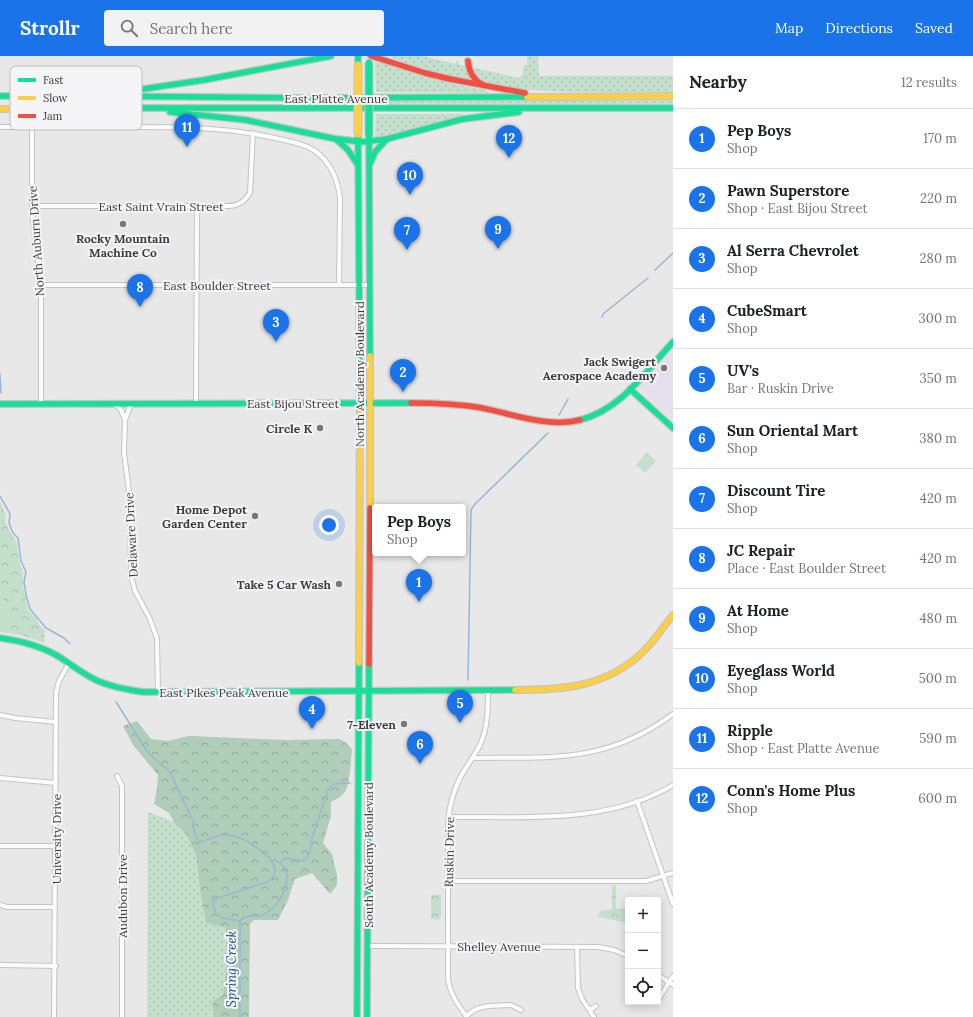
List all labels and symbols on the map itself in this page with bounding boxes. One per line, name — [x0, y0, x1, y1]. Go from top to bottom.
legend — [10, 66, 142, 130]
text: Fast — [43, 73, 64, 87]
text: Slow — [43, 91, 68, 105]
street label: East Platte Avenue — [284, 91, 388, 106]
text: Jam — [42, 109, 63, 123]
pin: 11 — [174, 114, 200, 147]
pin: 12 — [496, 125, 522, 158]
pin: 10 — [397, 162, 423, 195]
street label: North Auburn Drive — [25, 185, 47, 297]
street label: East Saint Vrain Street — [98, 199, 224, 214]
pin: 9 — [485, 216, 511, 249]
pin: 7 — [394, 217, 420, 250]
marker: Rocky Mountain Machine Co — [118, 219, 128, 229]
place label: Rocky Mountain Machine Co — [76, 231, 170, 260]
pin: 8 — [127, 274, 153, 307]
street label: East Boulder Street — [163, 278, 271, 293]
street label: North Academy Boulevard — [352, 301, 367, 447]
pin: 3 — [263, 309, 289, 342]
place label: Jack Swigert Aerospace Academy — [543, 354, 657, 383]
pin: 2 — [390, 359, 416, 392]
marker: Jack Swigert Aerospace Academy — [659, 363, 669, 373]
street label: East Bijou Street — [247, 396, 339, 411]
place label: Circle K — [266, 421, 312, 436]
marker: Circle K — [315, 423, 325, 433]
street label: Delaware Drive — [121, 492, 141, 578]
place label: Home Depot Garden Center — [162, 502, 248, 531]
marker: Home Depot Garden Center — [250, 511, 260, 521]
your location — [319, 515, 339, 535]
pin: 1 — [406, 569, 432, 602]
place label: Take 5 Car Wash — [237, 577, 332, 592]
marker: Take 5 Car Wash — [334, 579, 344, 589]
street label: East Pikes Peak Avenue — [159, 685, 289, 700]
pin: 5 — [447, 690, 473, 723]
pin: 4 — [299, 696, 325, 729]
place label: 7-Eleven — [347, 717, 396, 732]
marker: 7-Eleven — [399, 719, 409, 729]
pin: 6 — [407, 731, 433, 764]
street label: South Academy Boulevard — [361, 782, 376, 928]
street label: University Drive — [49, 793, 64, 884]
street label: Ruskin Drive — [441, 816, 457, 887]
street label: Audubon Drive — [115, 854, 130, 939]
water label: Spring Creek — [223, 930, 240, 1007]
street label: Shelley Avenue — [457, 939, 541, 954]

